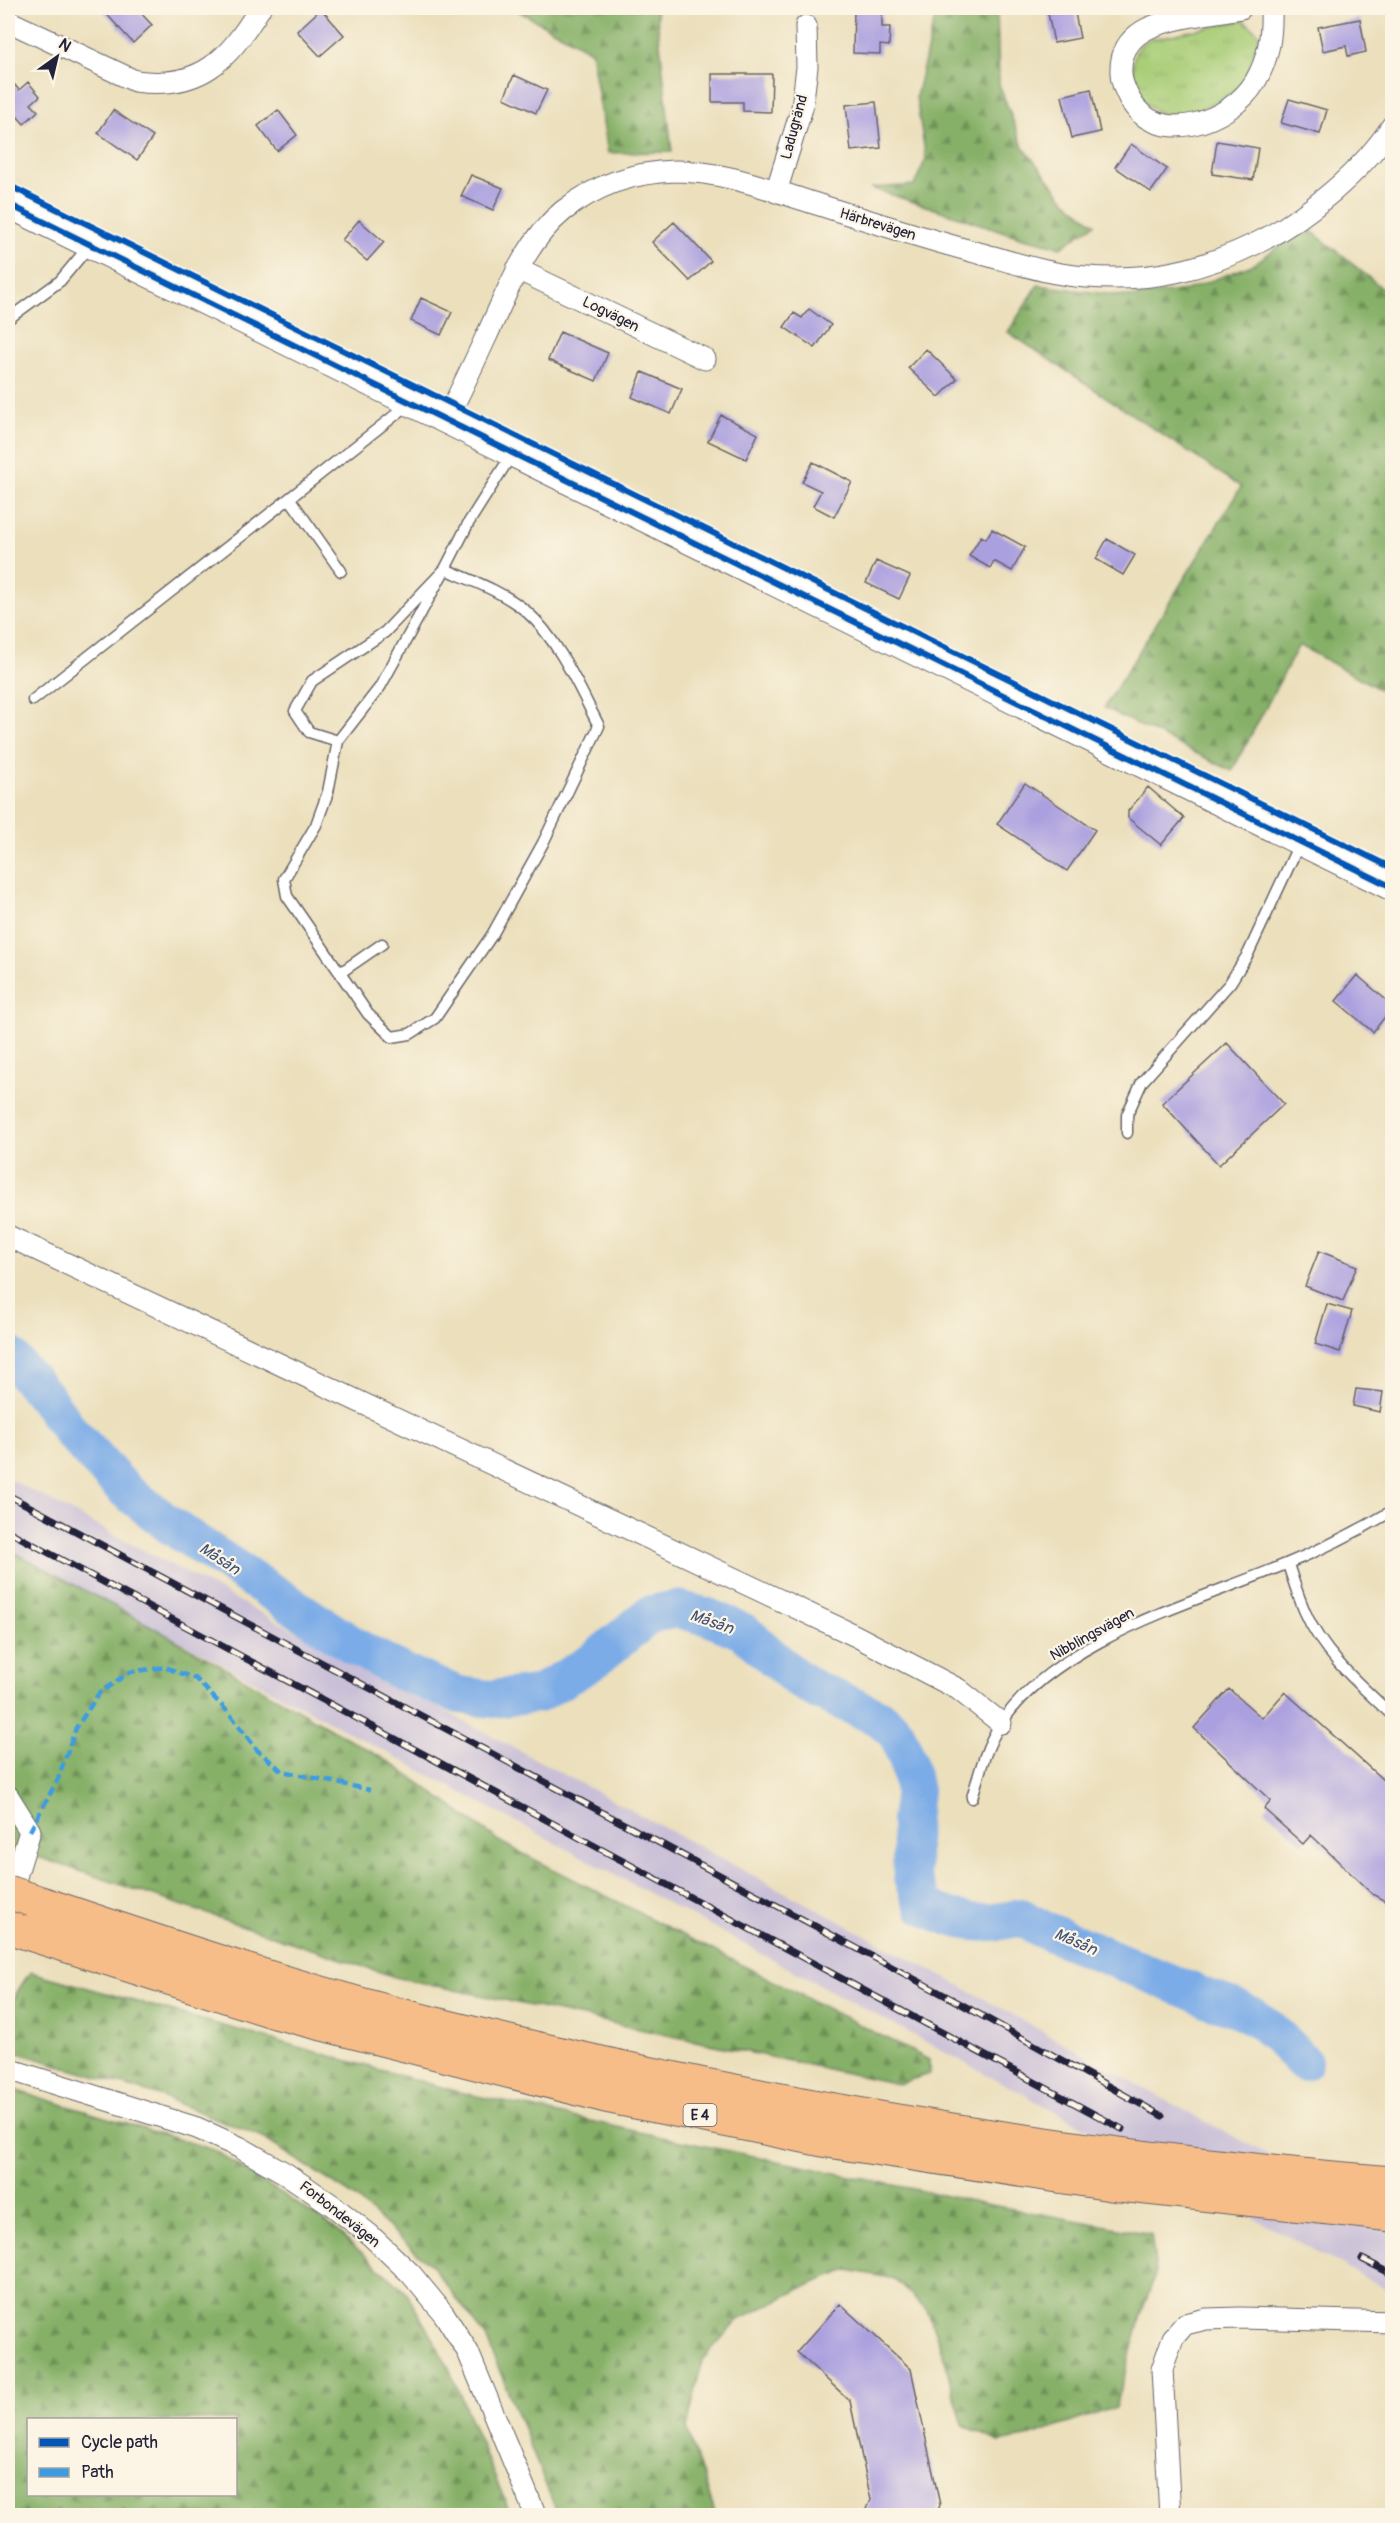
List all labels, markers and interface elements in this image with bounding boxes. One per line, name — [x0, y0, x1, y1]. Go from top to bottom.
north arrow — [27, 27, 87, 87]
text: N — [55, 34, 75, 57]
street label: Ladugränd — [777, 93, 812, 162]
street label: Härbrevägen — [837, 204, 918, 245]
street label: Logvägen — [579, 293, 642, 336]
water label: Måsån — [195, 1538, 244, 1580]
street label: Nibblingsvägen — [1047, 1603, 1138, 1665]
water label: Måsån — [687, 1605, 737, 1639]
water label: Måsån — [1051, 1924, 1101, 1960]
road number: E 4 — [684, 2104, 716, 2126]
street label: Forbondevägen — [295, 2177, 384, 2252]
legend — [27, 2418, 237, 2496]
text: Cycle path — [81, 2431, 158, 2454]
text: Path — [81, 2461, 114, 2484]

